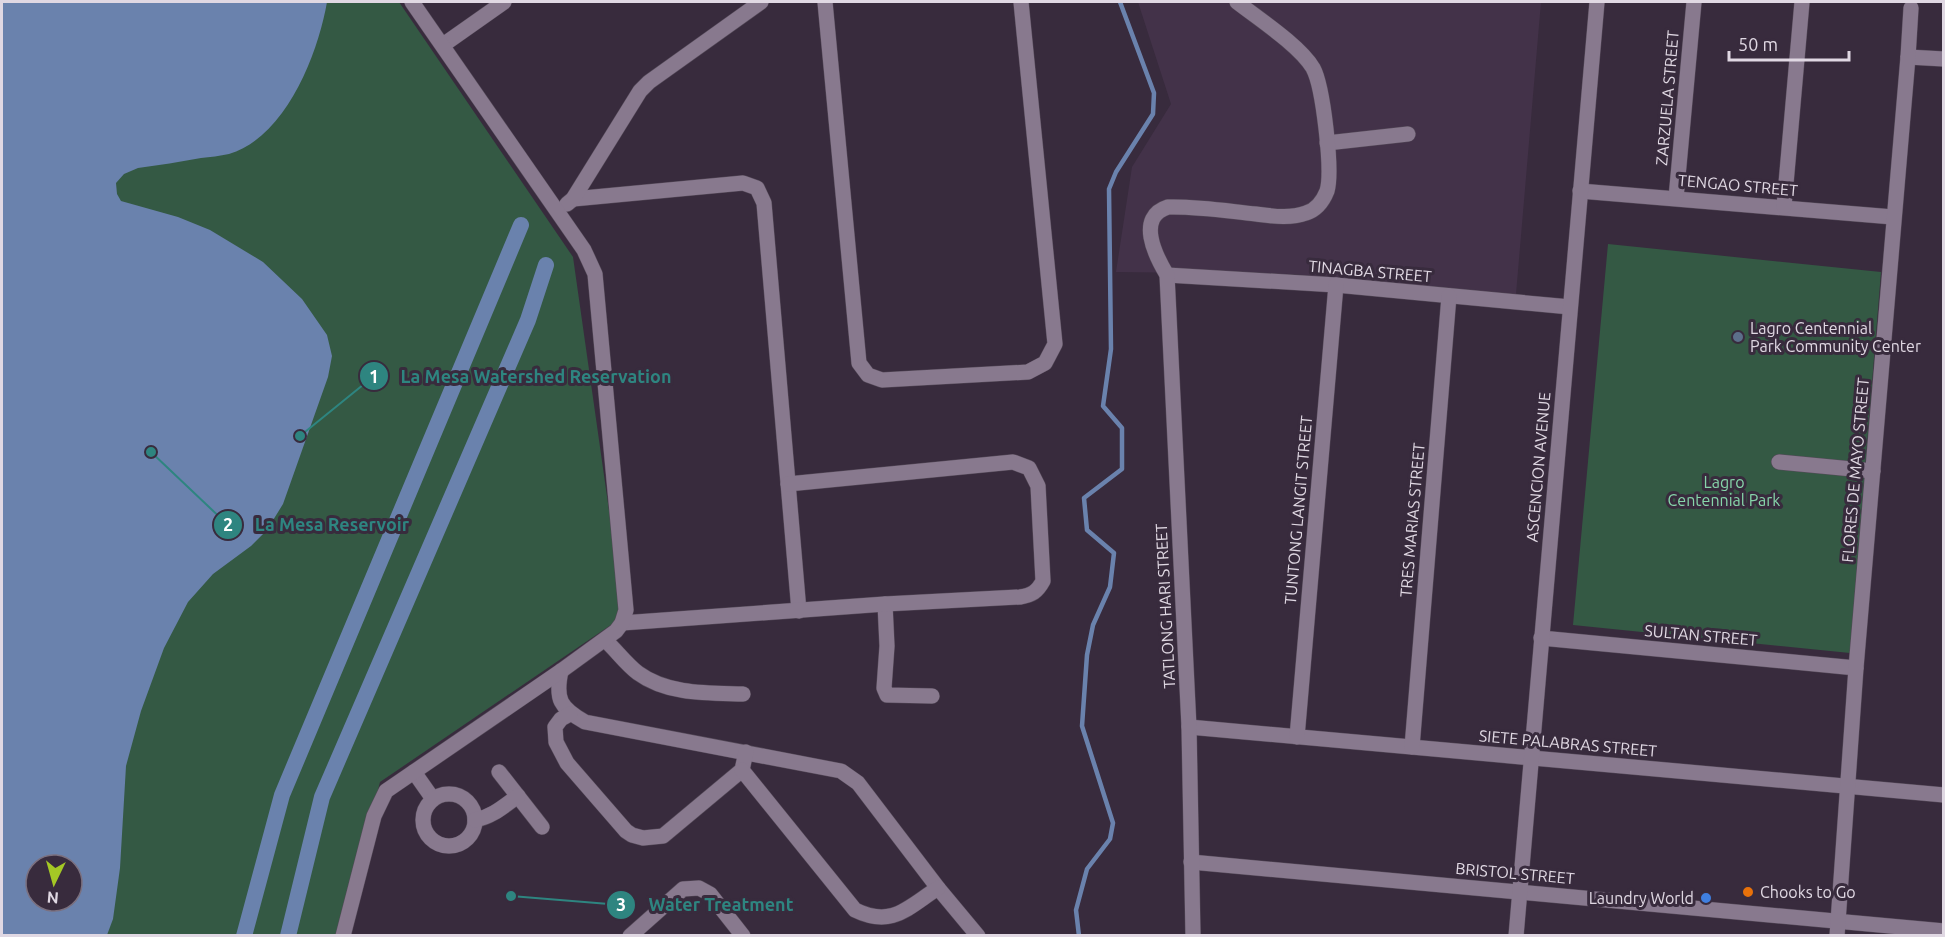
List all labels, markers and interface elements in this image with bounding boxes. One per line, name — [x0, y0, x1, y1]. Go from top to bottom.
scale bar — [1729, 24, 1849, 62]
street label: ZARZUELA STREET — [1652, 30, 1682, 166]
text: 50 m — [1738, 34, 1778, 54]
street label: TENGAO STREET — [1677, 171, 1799, 199]
street label: TINAGBA STREET — [1308, 257, 1432, 285]
place label: Lagro Centennial Park Community Center — [1750, 319, 1921, 355]
marker: Lagro Centennial Park Community Center — [1731, 330, 1745, 344]
callout: La Mesa Watershed Reservation — [359, 358, 684, 394]
text: 1 — [369, 366, 379, 386]
text: La Mesa Watershed Reservation — [401, 366, 671, 386]
street label: FLORES DE MAYO STREET — [1838, 377, 1872, 563]
street label: ASCENCION AVENUE — [1522, 391, 1554, 543]
street label: TUNTONG LANGIT STREET — [1281, 415, 1315, 605]
street label: TRES MARIAS STREET — [1396, 442, 1428, 598]
park label: Lagro Centennial Park — [1668, 473, 1780, 509]
callout: La Mesa Reservoir — [213, 507, 422, 543]
text: 2 — [223, 514, 233, 534]
text: La Mesa Reservoir — [255, 514, 410, 534]
street label: TATLONG HARI STREET — [1152, 523, 1178, 689]
street label: SULTAN STREET — [1644, 621, 1758, 649]
street label: SIETE PALABRAS STREET — [1478, 726, 1658, 760]
north arrow — [24, 853, 84, 913]
street label: BRISTOL STREET — [1455, 859, 1575, 887]
place label: Chooks to Go — [1760, 883, 1856, 901]
marker: Chooks to Go — [1741, 885, 1755, 899]
callout: Water Treatment — [606, 887, 805, 923]
text: N — [46, 888, 59, 907]
place label: Laundry World — [1589, 889, 1694, 907]
marker: Laundry World — [1699, 891, 1713, 905]
text: 3 — [616, 894, 626, 914]
text: Water Treatment — [649, 894, 794, 914]

